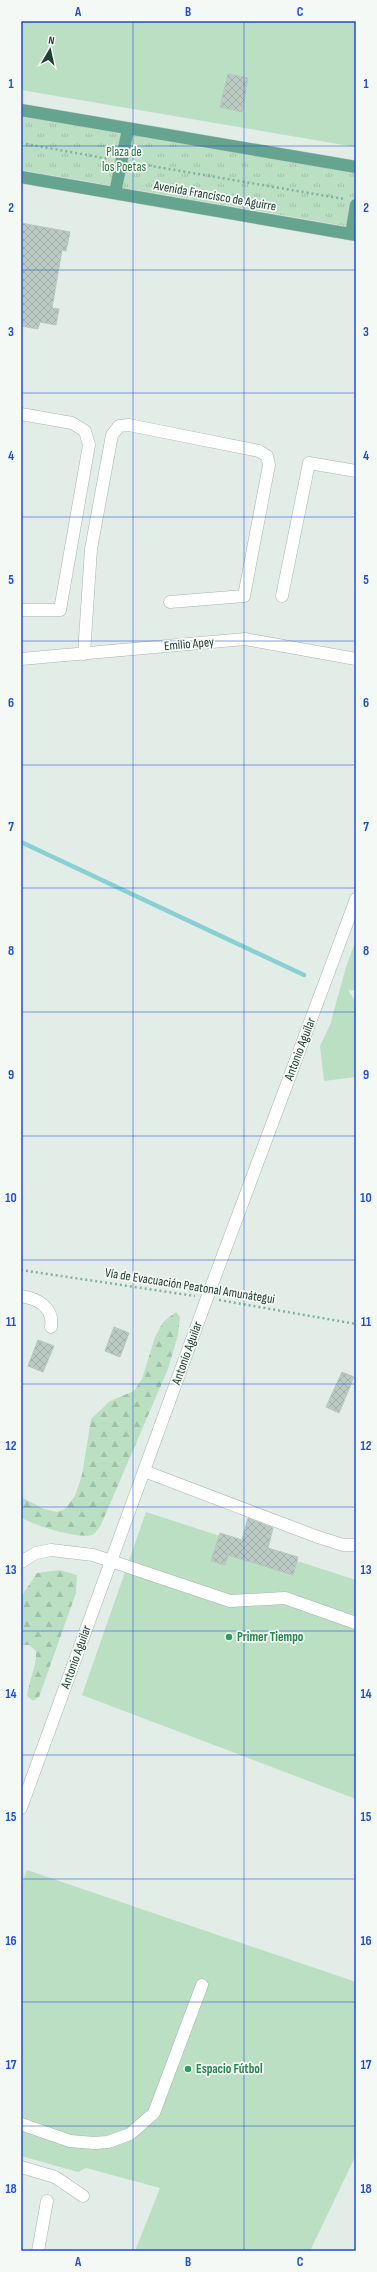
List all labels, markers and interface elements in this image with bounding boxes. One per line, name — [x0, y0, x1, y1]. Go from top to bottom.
text: A — [74, 4, 82, 20]
text: B — [185, 4, 191, 20]
text: C — [297, 4, 304, 20]
north arrow — [30, 30, 70, 70]
text: N — [48, 34, 56, 48]
text: 1 — [8, 76, 14, 92]
text: 1 — [363, 76, 369, 92]
park label: Plaza de los Poetas — [102, 144, 146, 175]
street label: Avenida Francisco de Aguirre — [152, 177, 277, 215]
text: 2 — [8, 200, 14, 216]
text: 2 — [363, 200, 369, 216]
text: 3 — [8, 324, 14, 340]
text: 3 — [363, 324, 369, 340]
text: 4 — [8, 448, 14, 464]
text: 4 — [363, 448, 369, 464]
text: 5 — [8, 572, 14, 588]
text: 5 — [363, 572, 369, 588]
street label: Emilio Apey — [163, 634, 215, 654]
text: 6 — [8, 695, 14, 711]
text: 6 — [363, 695, 369, 711]
text: 7 — [8, 819, 14, 835]
text: 7 — [363, 819, 369, 835]
text: 8 — [8, 943, 14, 959]
text: 8 — [363, 943, 369, 959]
street label: Antonio Aguilar — [280, 1015, 319, 1084]
text: 9 — [8, 1067, 14, 1083]
text: 9 — [363, 1067, 369, 1083]
text: 10 — [5, 1190, 17, 1206]
text: 10 — [360, 1190, 372, 1206]
street label: Vía de Evacuación Peatonal Amunátegui — [104, 1265, 276, 1307]
text: 11 — [6, 1314, 16, 1330]
text: 11 — [361, 1314, 371, 1330]
street label: Antonio Aguilar — [168, 1319, 206, 1388]
text: 12 — [6, 1438, 17, 1454]
text: 12 — [361, 1438, 372, 1454]
text: 13 — [6, 1562, 17, 1578]
text: 13 — [361, 1562, 372, 1578]
street label: Antonio Aguilar — [57, 1623, 95, 1692]
place label: Primer Tiempo — [237, 1629, 304, 1645]
marker: Primer Tiempo — [224, 1632, 234, 1642]
text: 14 — [5, 1686, 17, 1702]
text: 14 — [360, 1686, 372, 1702]
text: 15 — [6, 1809, 17, 1825]
text: 15 — [361, 1809, 372, 1825]
text: 16 — [5, 1933, 17, 1949]
text: 16 — [360, 1933, 372, 1949]
text: 17 — [6, 2057, 17, 2073]
text: 17 — [361, 2057, 372, 2073]
place label: Espacio Fútbol — [196, 2061, 263, 2077]
marker: Espacio Fútbol — [183, 2064, 193, 2074]
text: 18 — [5, 2181, 17, 2197]
text: 18 — [360, 2181, 372, 2197]
text: A — [74, 2254, 82, 2270]
text: B — [185, 2254, 191, 2270]
text: C — [297, 2254, 304, 2270]

